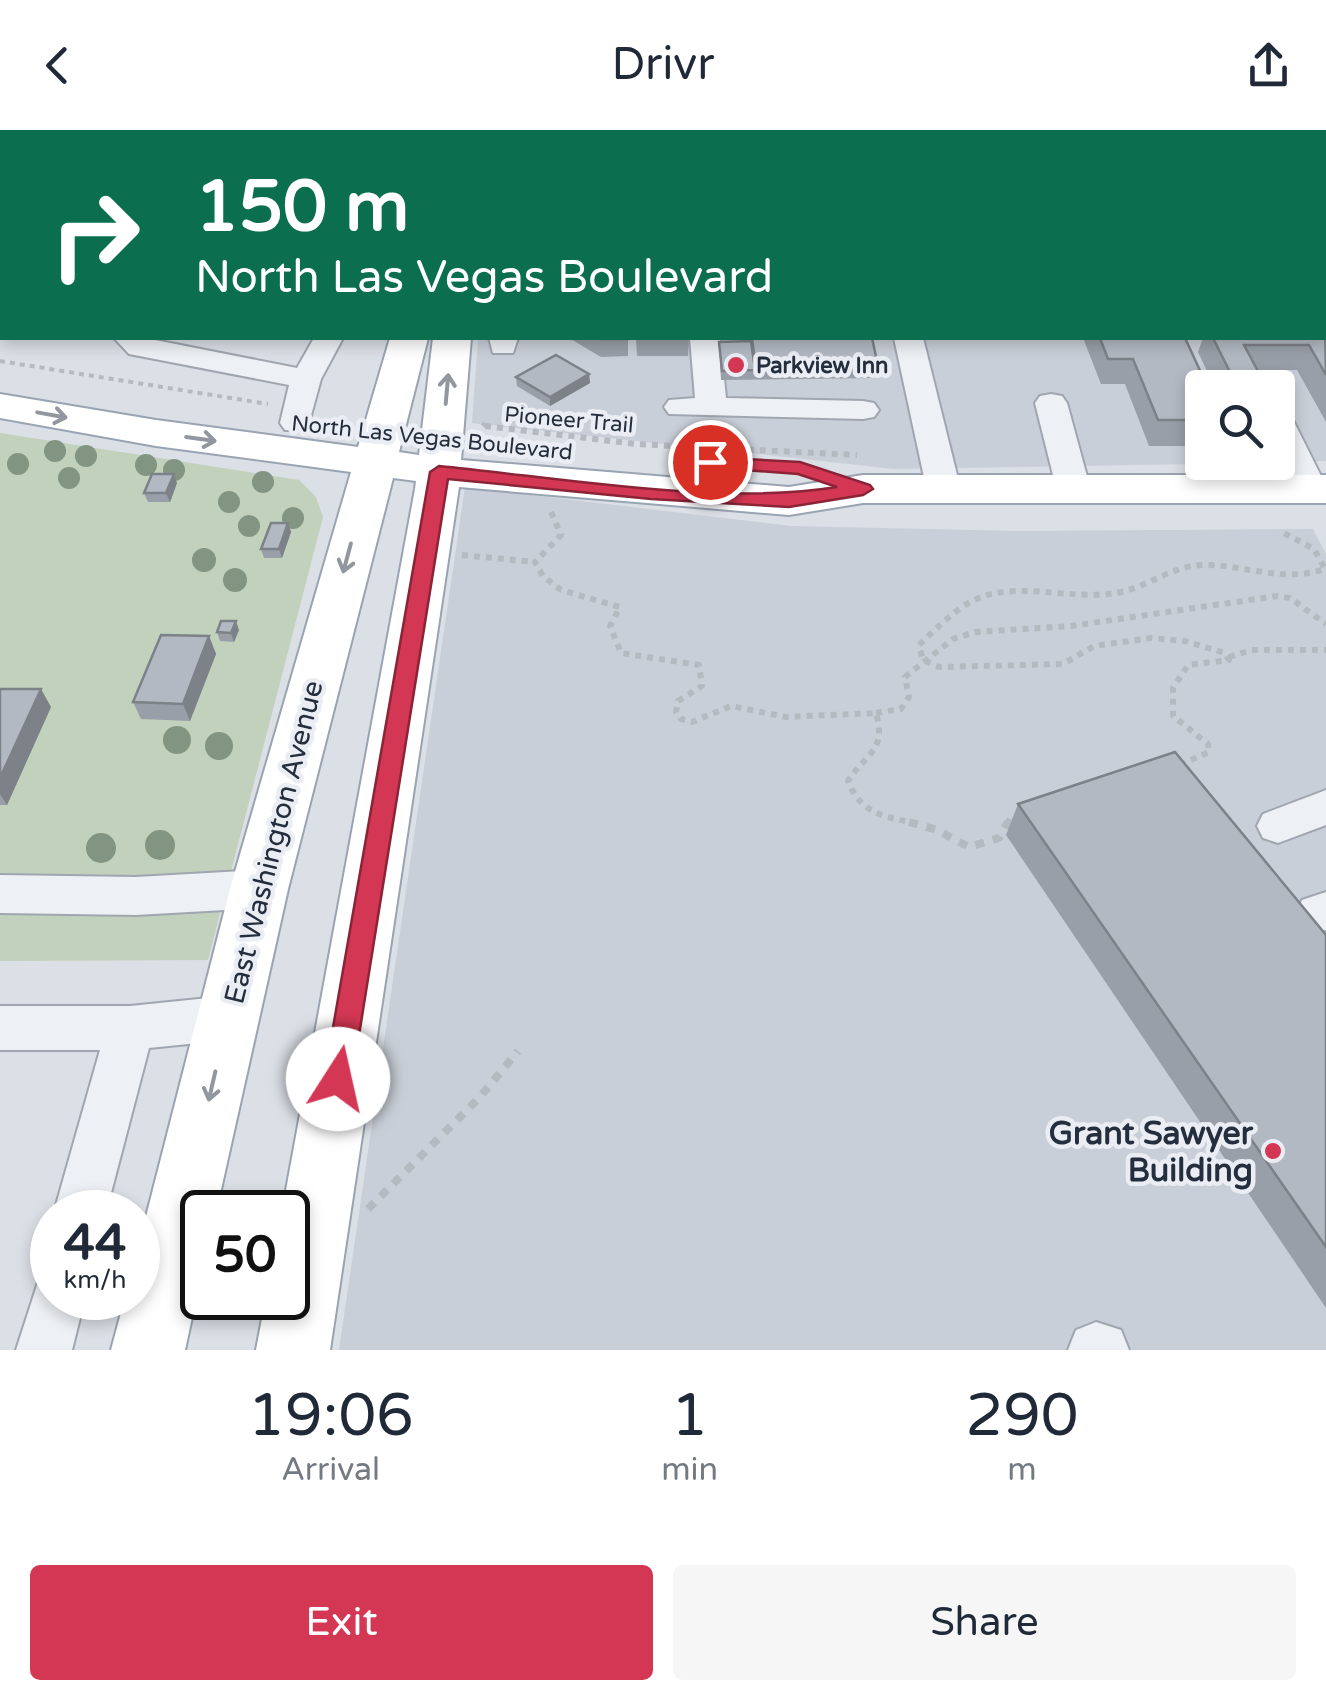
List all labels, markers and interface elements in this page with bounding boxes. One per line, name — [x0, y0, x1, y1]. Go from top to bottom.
icon: back — [30, 38, 85, 93]
text: Drivr — [612, 38, 714, 92]
icon: share — [1241, 38, 1296, 93]
text: 150 m — [195, 166, 409, 250]
icon: right — [30, 170, 160, 300]
text: North Las Vegas Boulevard — [195, 251, 773, 305]
place label: Parkview Inn — [756, 353, 888, 379]
marker: Parkview Inn — [725, 354, 747, 376]
map controls — [1185, 370, 1295, 480]
button: search — [1185, 370, 1295, 480]
one-way arrow — [438, 374, 457, 406]
street label: Pioneer Trail — [503, 401, 635, 439]
one-way arrow — [36, 406, 68, 425]
street label: North Las Vegas Boulevard — [290, 410, 574, 466]
pin — [668, 420, 753, 505]
one-way arrow — [184, 431, 217, 449]
icon: arrive — [683, 435, 738, 490]
one-way arrow — [337, 542, 356, 573]
street label: East Washington Avenue — [217, 677, 331, 1007]
position arrow — [286, 1027, 390, 1131]
one-way arrow — [202, 1069, 220, 1101]
place label: Grant Sawyer Building — [1049, 1115, 1254, 1190]
marker: Grant Sawyer Building — [1262, 1140, 1284, 1162]
speed limit sign: 50 — [180, 1190, 310, 1320]
text: 44 — [64, 1213, 126, 1273]
text: km/h — [64, 1265, 126, 1295]
text: 19:06 — [247, 1380, 414, 1452]
text: 1 — [671, 1380, 708, 1452]
text: 290 — [965, 1380, 1079, 1452]
text: Arrival — [281, 1451, 380, 1489]
text: min — [661, 1451, 718, 1489]
text: m — [1007, 1451, 1037, 1489]
button: Exit — [30, 1565, 653, 1680]
button: Share — [673, 1565, 1296, 1680]

